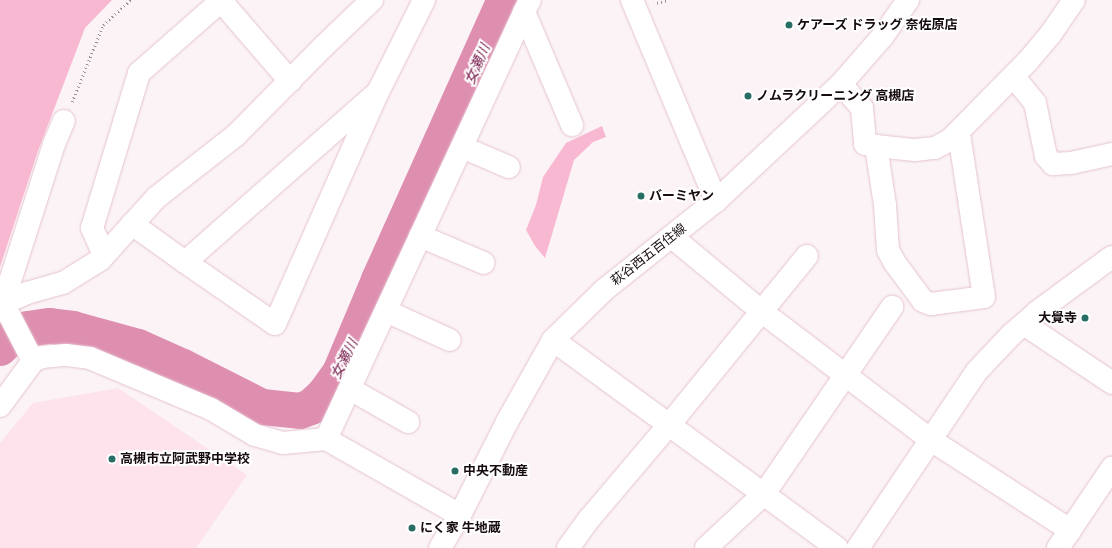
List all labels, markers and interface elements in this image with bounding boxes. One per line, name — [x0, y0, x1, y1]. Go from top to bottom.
place label: ケアーズ ドラッグ 奈佐原店 — [797, 17, 958, 33]
marker: ケアーズ ドラッグ 奈佐原店 — [784, 20, 794, 30]
water label: 女瀬川 — [461, 41, 493, 87]
place label: ノムラクリーニング 高槻店 — [756, 88, 915, 104]
marker: ノムラクリーニング 高槻店 — [743, 91, 753, 101]
place label: バーミヤン — [649, 188, 714, 204]
marker: バーミヤン — [636, 191, 646, 201]
street label: 萩谷西五百住線 — [608, 221, 690, 289]
place label: 大覺寺 — [1038, 310, 1077, 326]
marker: 大覺寺 — [1080, 313, 1090, 323]
water label: 女瀬川 — [327, 336, 361, 382]
place label: 高槻市立阿武野中学校 — [120, 451, 250, 467]
marker: 高槻市立阿武野中学校 — [107, 454, 117, 464]
place label: 中央不動産 — [463, 463, 528, 479]
marker: 中央不動産 — [450, 466, 460, 476]
place label: にく家 牛地蔵 — [420, 520, 501, 536]
marker: にく家 牛地蔵 — [407, 523, 417, 533]

